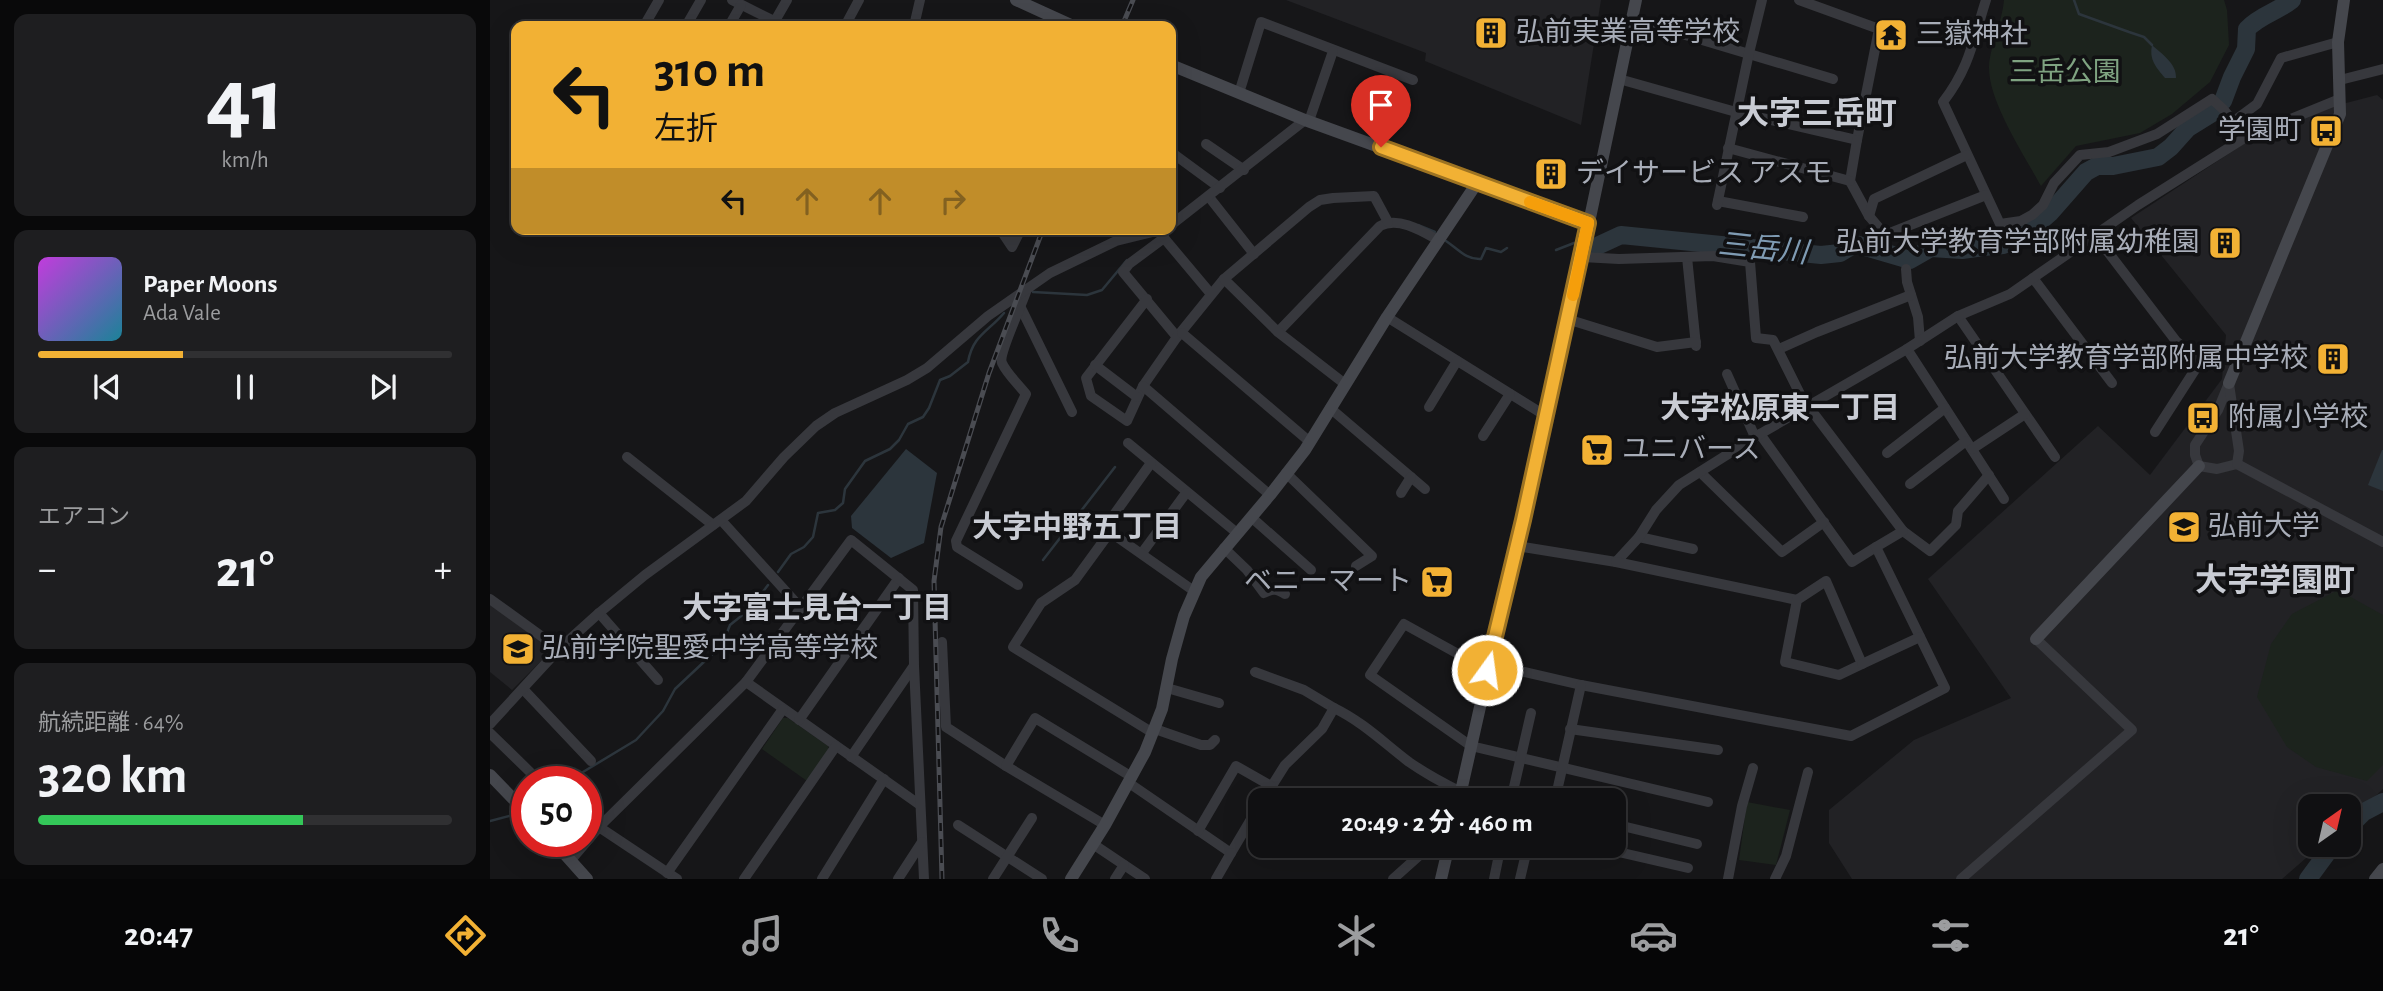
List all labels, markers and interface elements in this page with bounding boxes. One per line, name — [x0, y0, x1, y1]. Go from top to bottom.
building icon: 弘前実業高等学校 — [1472, 14, 1510, 52]
temple icon: 三嶽神社 — [1872, 16, 1910, 54]
place label: 弘前実業高等学校 — [1516, 17, 1740, 47]
place label: 三嶽神社 — [1916, 19, 2028, 49]
text: 310 m — [654, 47, 765, 96]
icon: left — [539, 49, 630, 140]
text: 41 — [206, 56, 284, 147]
park label: 三岳公園 — [2009, 57, 2121, 87]
pin — [1351, 75, 1411, 147]
icon: arrive — [1362, 86, 1400, 124]
district label: 大字三岳町 — [1737, 96, 1897, 130]
bus stop icon: 学園町 — [2307, 112, 2345, 150]
text: 左折 — [654, 113, 718, 145]
place label: 学園町 — [2218, 115, 2302, 145]
text: km/h — [221, 149, 269, 172]
building icon: デイサービス アスモ — [1532, 155, 1570, 193]
place label: デイサービス アスモ — [1576, 158, 1833, 188]
icon: left — [715, 182, 753, 220]
icon: ahead — [788, 182, 826, 220]
icon: ahead — [861, 182, 899, 220]
icon: right — [934, 182, 972, 220]
building icon: 弘前大学教育学部附属幼稚園 — [2206, 224, 2244, 262]
place label: 弘前大学教育学部附属幼稚園 — [1836, 227, 2200, 257]
water label: 三岳川 — [1717, 228, 1812, 269]
text: Paper Moons — [143, 271, 278, 297]
text: Ada Vale — [143, 302, 221, 325]
building icon: 弘前大学教育学部附属中学校 — [2314, 340, 2352, 378]
place label: 弘前大学教育学部附属中学校 — [1944, 343, 2308, 373]
icon: previous — [88, 368, 126, 406]
icon: pause — [226, 368, 264, 406]
icon: next — [364, 368, 402, 406]
district label: 大字松原東一丁目 — [1660, 392, 1900, 424]
bus stop icon: 附属小学校 — [2184, 399, 2222, 437]
place label: 附属小学校 — [2228, 402, 2368, 432]
supermarket icon: ユニバース — [1578, 431, 1616, 469]
place label: ユニバース — [1622, 435, 1761, 464]
text: エアコン — [38, 506, 130, 529]
school or university icon: 弘前大学 — [2165, 508, 2203, 546]
district label: 大字中野五丁目 — [972, 511, 1182, 543]
place label: 弘前大学 — [2208, 511, 2320, 541]
text: 21° — [216, 544, 274, 596]
text: − — [38, 551, 56, 589]
text: + — [434, 551, 452, 589]
supermarket icon: ベニーマート — [1418, 563, 1456, 601]
district label: 大字学園町 — [2195, 563, 2355, 597]
place label: ベニーマート — [1244, 568, 1412, 596]
district label: 大字富士見台一丁目 — [682, 592, 952, 624]
school or university icon: 弘前学院聖愛中学高等学校 — [499, 630, 537, 668]
place label: 弘前学院聖愛中学高等学校 — [542, 633, 878, 663]
position arrow — [1450, 633, 1524, 707]
text: 航続距離 · 64% — [38, 712, 184, 735]
text: 320 km — [38, 750, 188, 802]
speed limit sign: 50 — [511, 766, 602, 857]
north arrow — [2298, 794, 2361, 858]
map controls — [2298, 794, 2361, 857]
text: 20:49 · 2 分 · 460 m — [1341, 810, 1533, 836]
icon: directions — [441, 911, 490, 960]
icon: music — [738, 911, 787, 960]
icon: phone — [1035, 911, 1084, 960]
icon: climate — [1332, 911, 1381, 960]
icon: car — [1629, 911, 1678, 960]
icon: filters — [1926, 911, 1975, 960]
text: 20:47 — [124, 919, 193, 951]
text: 21° — [2223, 919, 2259, 951]

